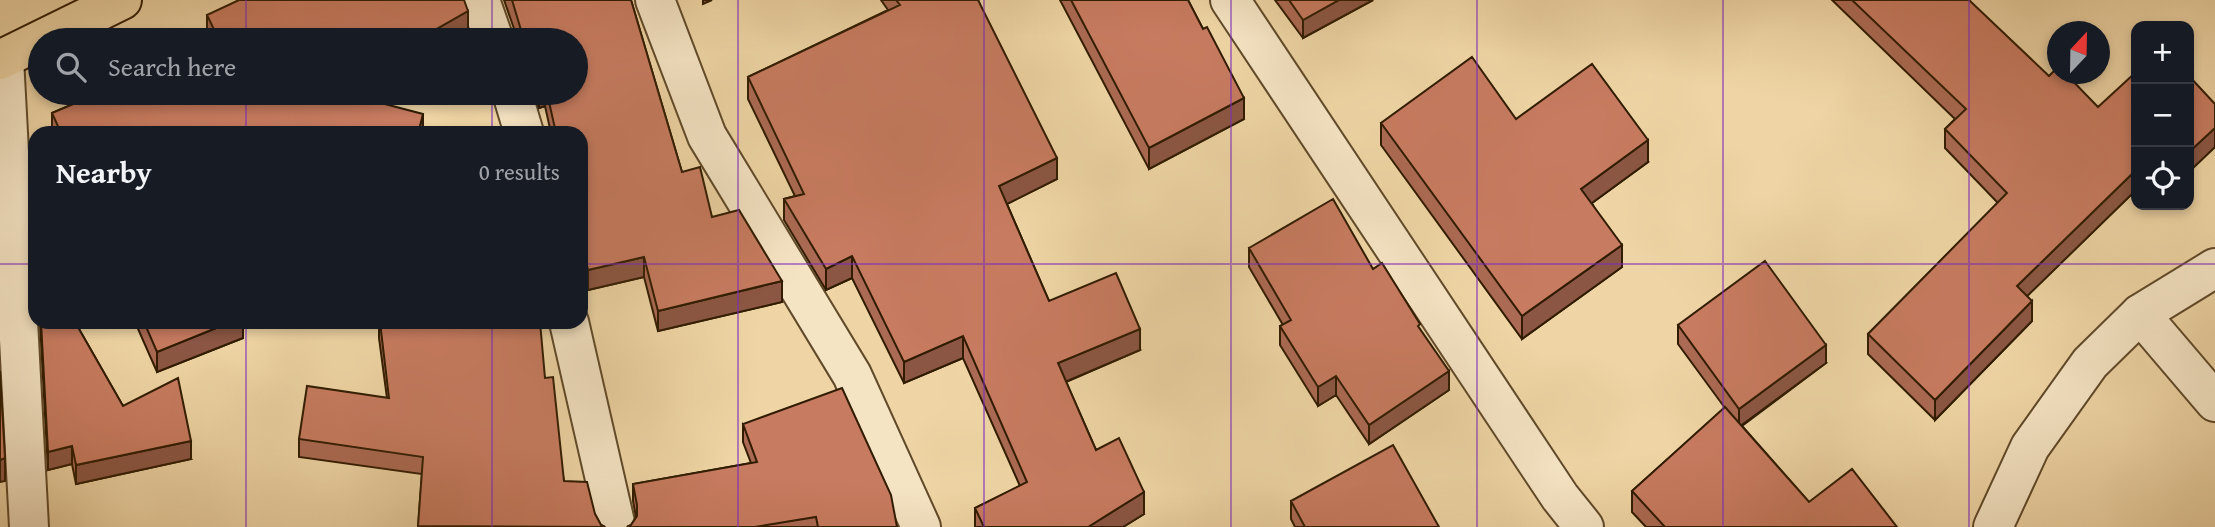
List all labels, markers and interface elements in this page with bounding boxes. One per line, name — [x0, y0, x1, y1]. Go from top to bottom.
north arrow — [2047, 21, 2110, 84]
map controls — [2131, 21, 2194, 210]
button: + — [2131, 21, 2194, 84]
search box — [28, 28, 588, 105]
text: Search here — [108, 47, 236, 86]
icon: search — [52, 48, 90, 86]
button: − — [2131, 84, 2194, 147]
button: locate — [2131, 147, 2194, 210]
text: Nearby — [56, 150, 152, 194]
text: 0 results — [479, 155, 560, 188]

